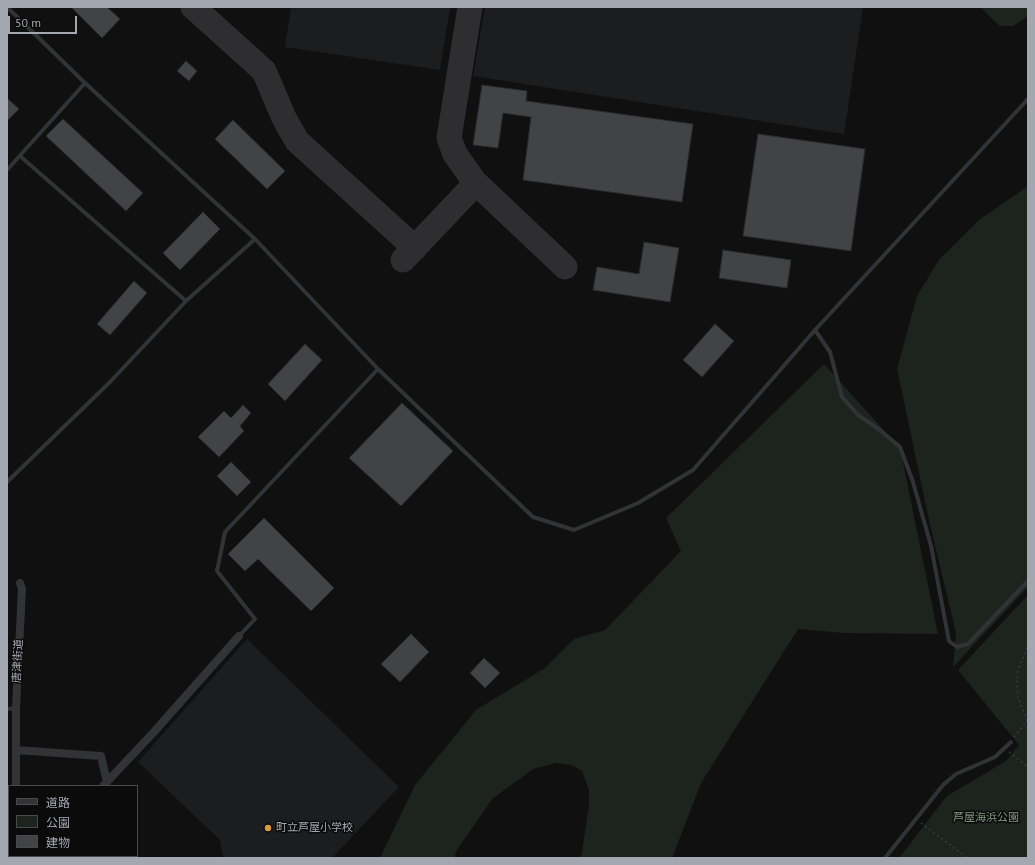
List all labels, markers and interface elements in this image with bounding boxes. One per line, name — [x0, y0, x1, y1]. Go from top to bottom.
scale bar — [10, 8, 79, 34]
text: 50 m — [15, 15, 41, 30]
street label: 唐津街道 — [10, 639, 26, 683]
legend — [8, 785, 138, 857]
text: 道路 — [46, 795, 70, 810]
park label: 芦屋海浜公園 — [953, 811, 1019, 825]
text: 公園 — [46, 815, 70, 830]
place label: 町立芦屋小学校 — [276, 821, 353, 835]
marker: 町立芦屋小学校 — [263, 823, 273, 833]
text: 建物 — [46, 835, 70, 850]

